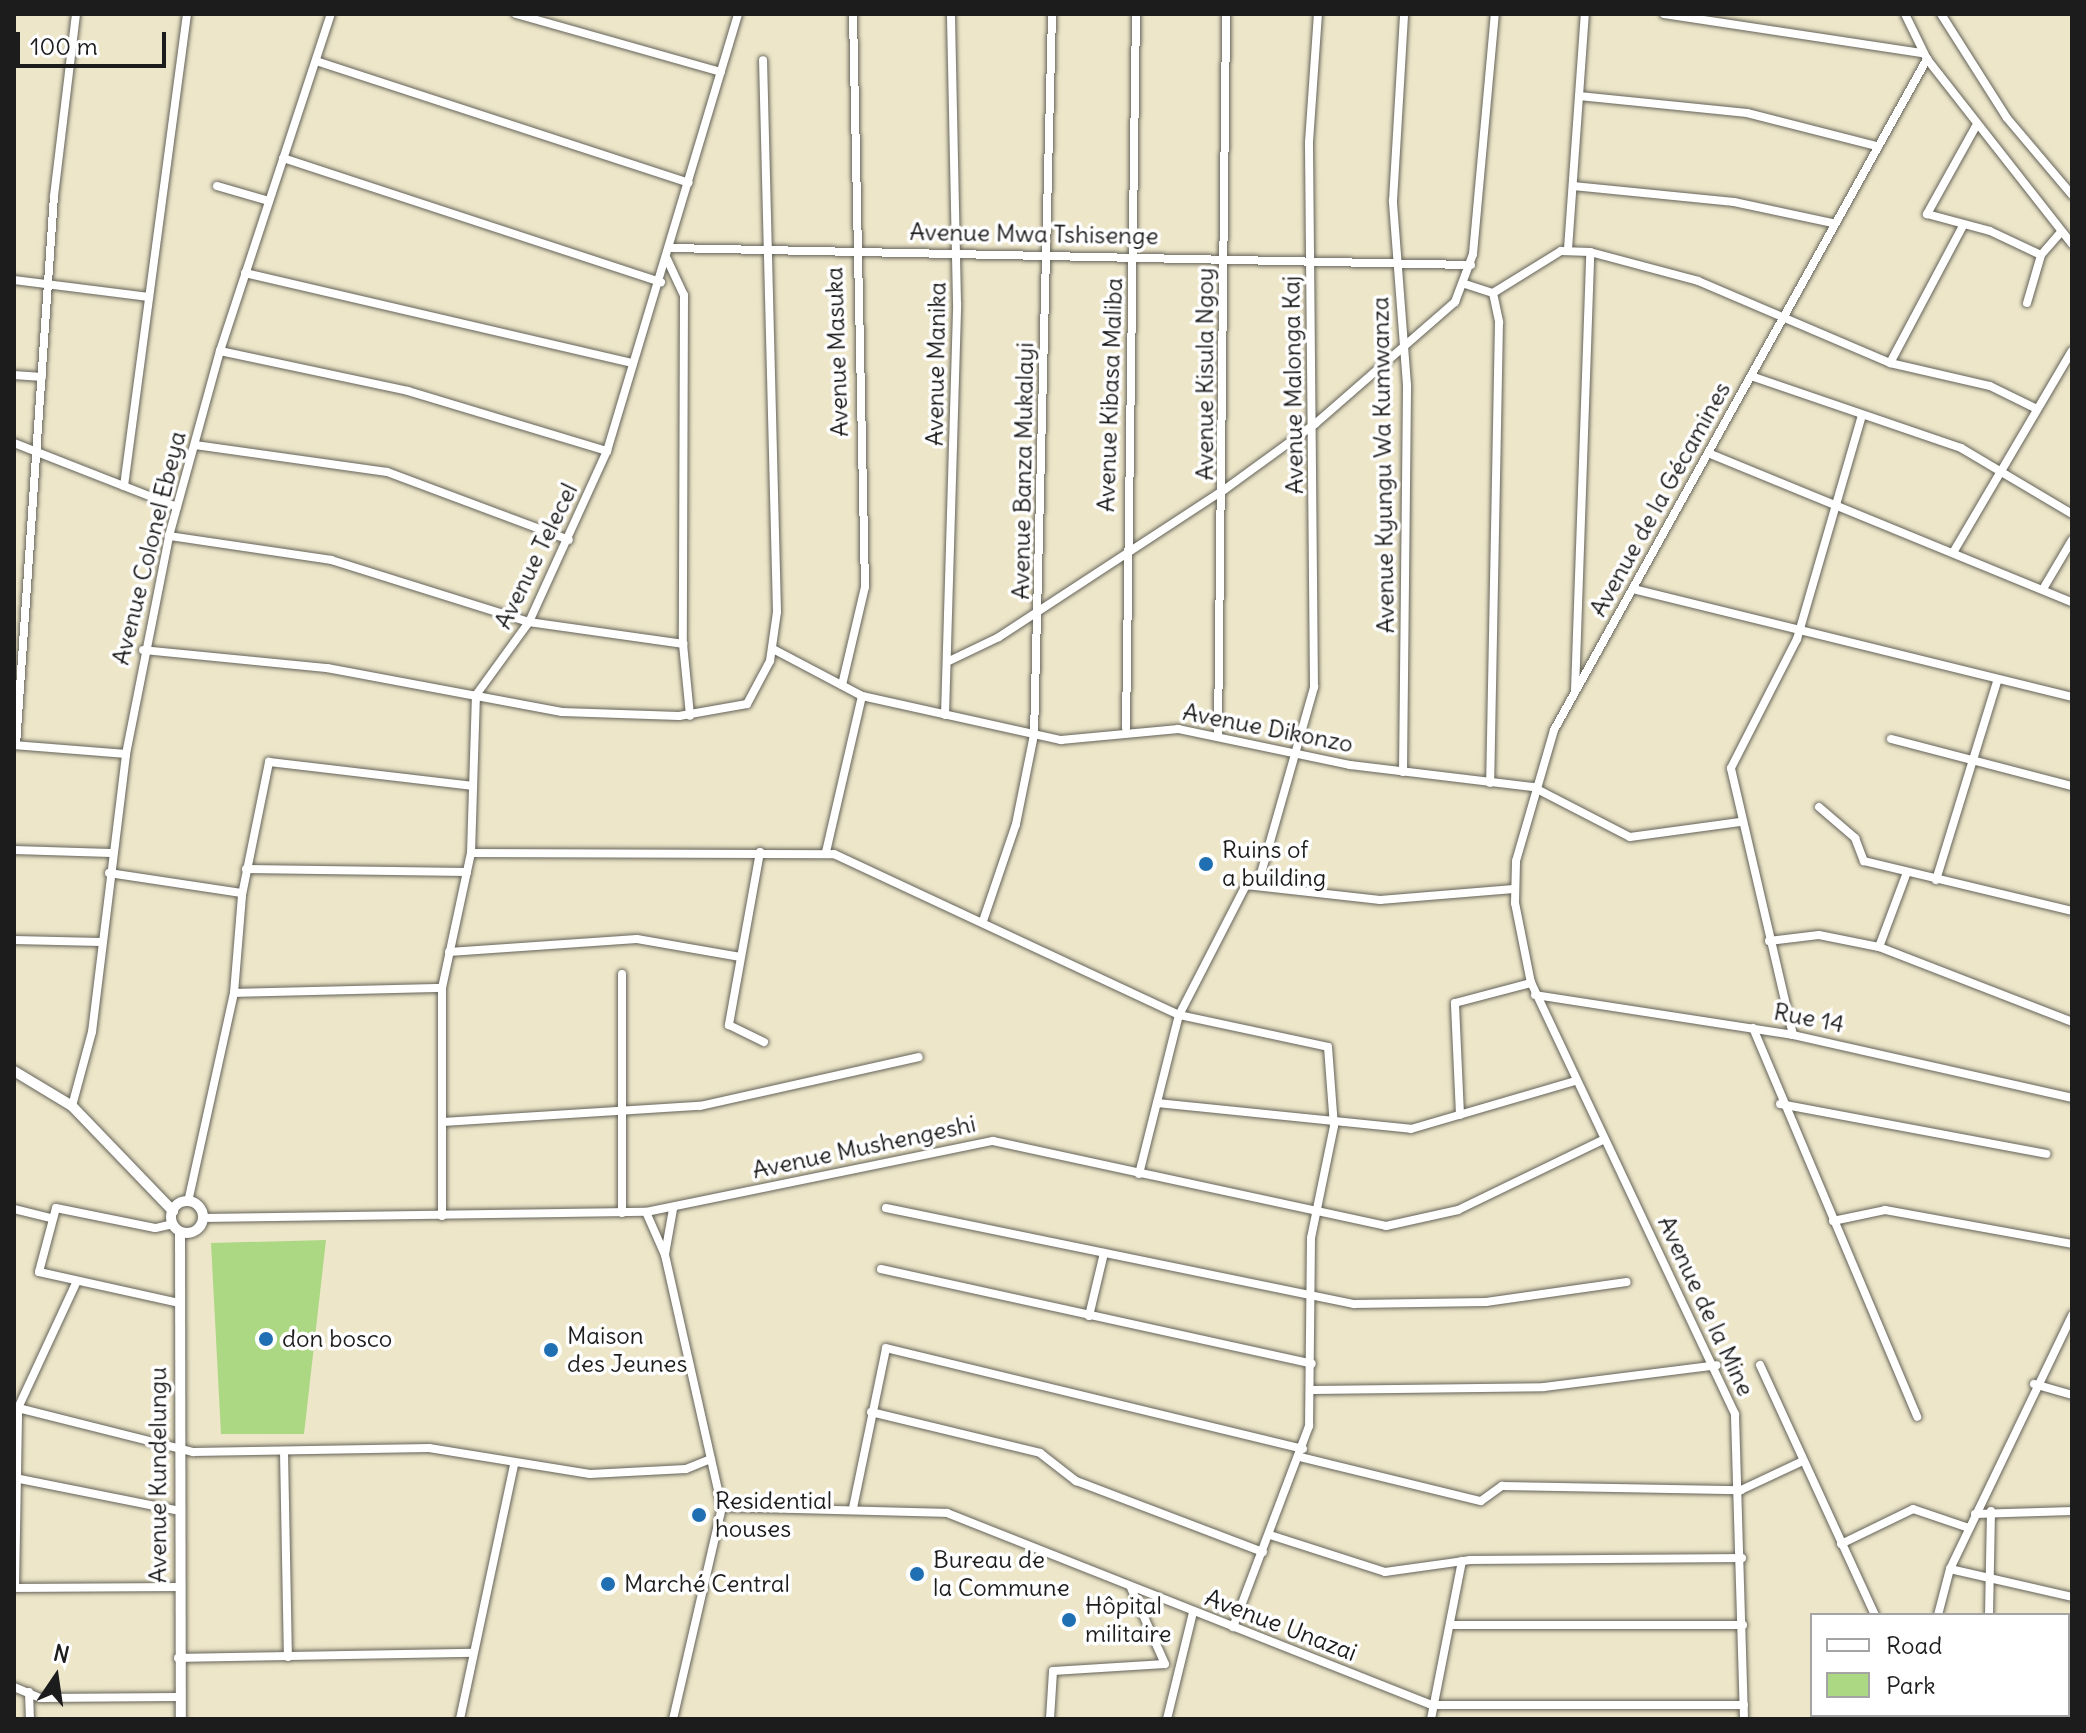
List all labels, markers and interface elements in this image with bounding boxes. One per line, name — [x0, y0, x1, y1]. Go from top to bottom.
scale bar — [20, 16, 170, 66]
text: 100 m — [30, 31, 98, 61]
street label: Avenue Mwa Tshisenge — [909, 217, 1159, 251]
street label: Avenue Masuka — [820, 267, 854, 437]
street label: Avenue Kisula Ngoy — [1191, 268, 1219, 480]
street label: Avenue Malonga Kaj — [1277, 276, 1309, 494]
street label: Avenue Kibasa Maliba — [1092, 277, 1128, 513]
street label: Avenue Manika — [920, 282, 952, 446]
street label: Avenue Kyungu Wa Kumwanza — [1366, 296, 1400, 634]
street label: Avenue Banza Mukalayi — [1006, 342, 1040, 600]
street label: Avenue de la Gécamines — [1583, 377, 1737, 621]
street label: Avenue Colonel Ebeya — [106, 428, 192, 668]
street label: Avenue Telecel — [488, 479, 584, 633]
street label: Avenue Dikonzo — [1180, 697, 1356, 759]
place label: Ruins of a building — [1222, 836, 1326, 892]
marker: Ruins of a building — [1197, 855, 1215, 873]
street label: Rue 14 — [1771, 997, 1847, 1039]
street label: Avenue Mushengeshi — [750, 1109, 978, 1185]
street label: Avenue de la Mine — [1652, 1211, 1760, 1401]
place label: Maison des Jeunes — [567, 1322, 687, 1378]
place label: don bosco — [282, 1325, 392, 1353]
marker: don bosco — [257, 1330, 275, 1348]
marker: Maison des Jeunes — [542, 1341, 560, 1359]
street label: Avenue Kundelungu — [144, 1367, 172, 1583]
place label: Residential houses — [715, 1487, 832, 1543]
marker: Residential houses — [690, 1506, 708, 1524]
place label: Bureau de la Commune — [933, 1546, 1070, 1602]
marker: Bureau de la Commune — [908, 1565, 926, 1583]
place label: Marché Central — [624, 1570, 790, 1598]
marker: Marché Central — [599, 1575, 617, 1593]
street label: Avenue Unazai — [1201, 1583, 1361, 1667]
place label: Hôpital militaire — [1085, 1592, 1171, 1648]
marker: Hôpital militaire — [1060, 1611, 1078, 1629]
legend — [1810, 1613, 2070, 1717]
text: Road — [1886, 1630, 1942, 1660]
north arrow — [16, 1637, 96, 1717]
text: N — [51, 1638, 72, 1669]
text: Park — [1886, 1670, 1936, 1700]

